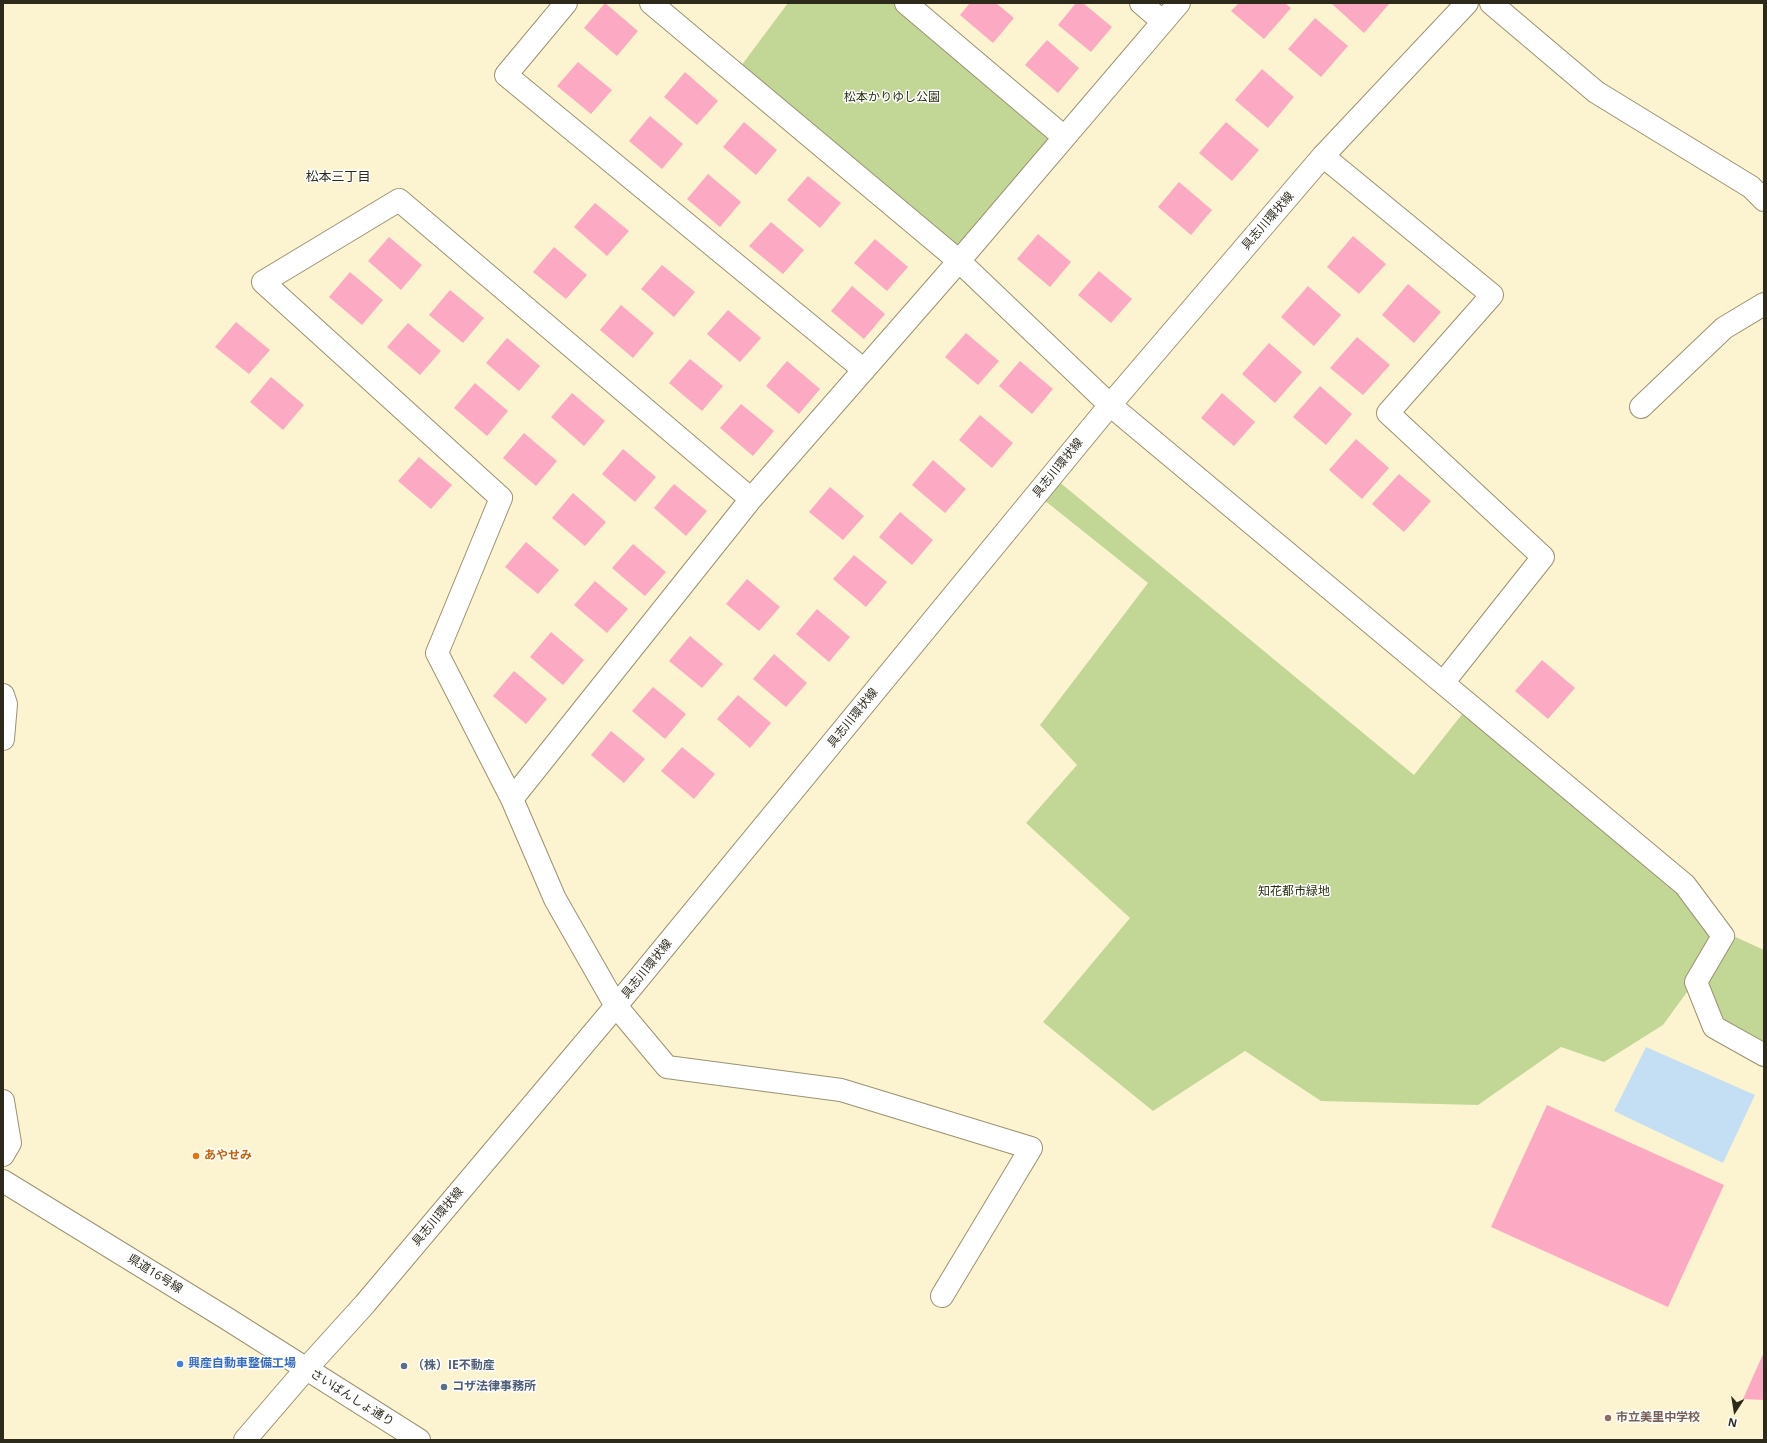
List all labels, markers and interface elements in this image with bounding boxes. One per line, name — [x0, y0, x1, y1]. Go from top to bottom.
park label: 松本かりゆし公園 — [844, 91, 940, 105]
district label: 松本三丁目 — [306, 169, 370, 185]
street label: 具志川環状線 — [1239, 189, 1297, 253]
street label: 具志川環状線 — [1030, 435, 1086, 501]
street label: 具志川環状線 — [825, 685, 881, 751]
park label: 知花都市緑地 — [1258, 885, 1330, 899]
street label: 具志川環状線 — [619, 936, 675, 1002]
place label: あやせみ — [204, 1149, 252, 1163]
marker: あやせみ — [191, 1151, 201, 1161]
street label: 具志川環状線 — [409, 1185, 467, 1249]
street label: 県道16号線 — [125, 1252, 185, 1296]
place label: 興産自動車整備工場 — [188, 1357, 296, 1371]
marker: 興産自動車整備工場 — [175, 1359, 185, 1369]
place label: （株）IE不動産 — [412, 1359, 495, 1373]
marker: （株）IE不動産 — [399, 1361, 409, 1371]
street label: さいばんしょ通り — [307, 1366, 397, 1430]
place label: コザ法律事務所 — [452, 1380, 536, 1394]
marker: コザ法律事務所 — [439, 1382, 449, 1392]
north arrow — [1715, 1391, 1755, 1431]
place label: 市立美里中学校 — [1616, 1411, 1700, 1425]
marker: 市立美里中学校 — [1603, 1413, 1613, 1423]
text: N — [1726, 1415, 1738, 1431]

